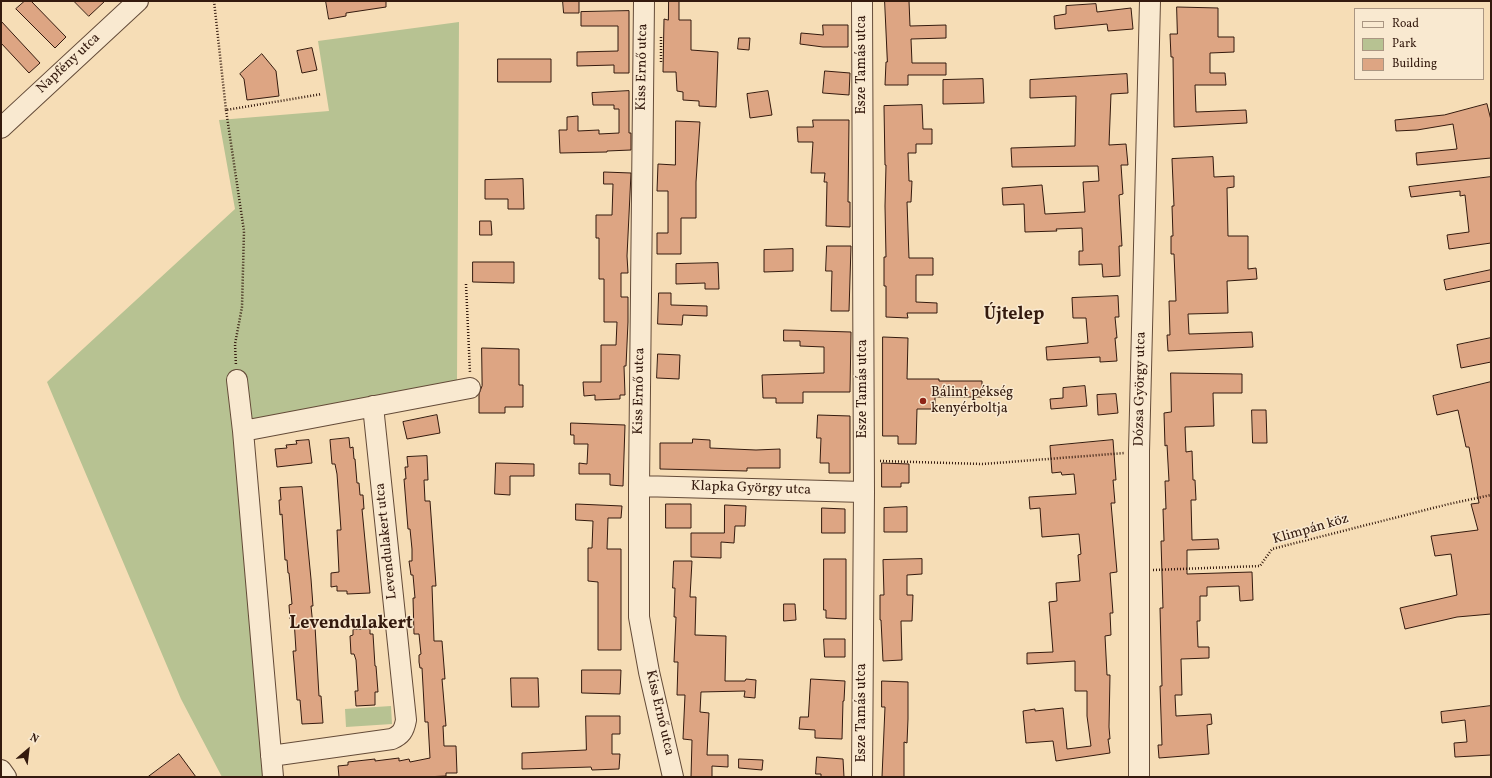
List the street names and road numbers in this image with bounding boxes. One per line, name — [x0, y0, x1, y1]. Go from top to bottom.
street label: Esze Tamás utca — [854, 15, 870, 115]
street label: Kiss Ernő utca — [634, 23, 652, 111]
street label: Napfény utca — [34, 30, 104, 98]
street label: Dózsa György utca — [1132, 331, 1150, 447]
street label: Esze Tamás utca — [855, 339, 871, 439]
street label: Kiss Ernő utca — [631, 347, 649, 435]
street label: Klapka György utca — [691, 479, 811, 499]
street label: Levendulakert utca — [373, 482, 401, 600]
street label: Klimpán köz — [1271, 511, 1351, 549]
street label: Esze Tamás utca — [854, 663, 870, 763]
street label: Kiss Ernő utca — [641, 669, 677, 757]

